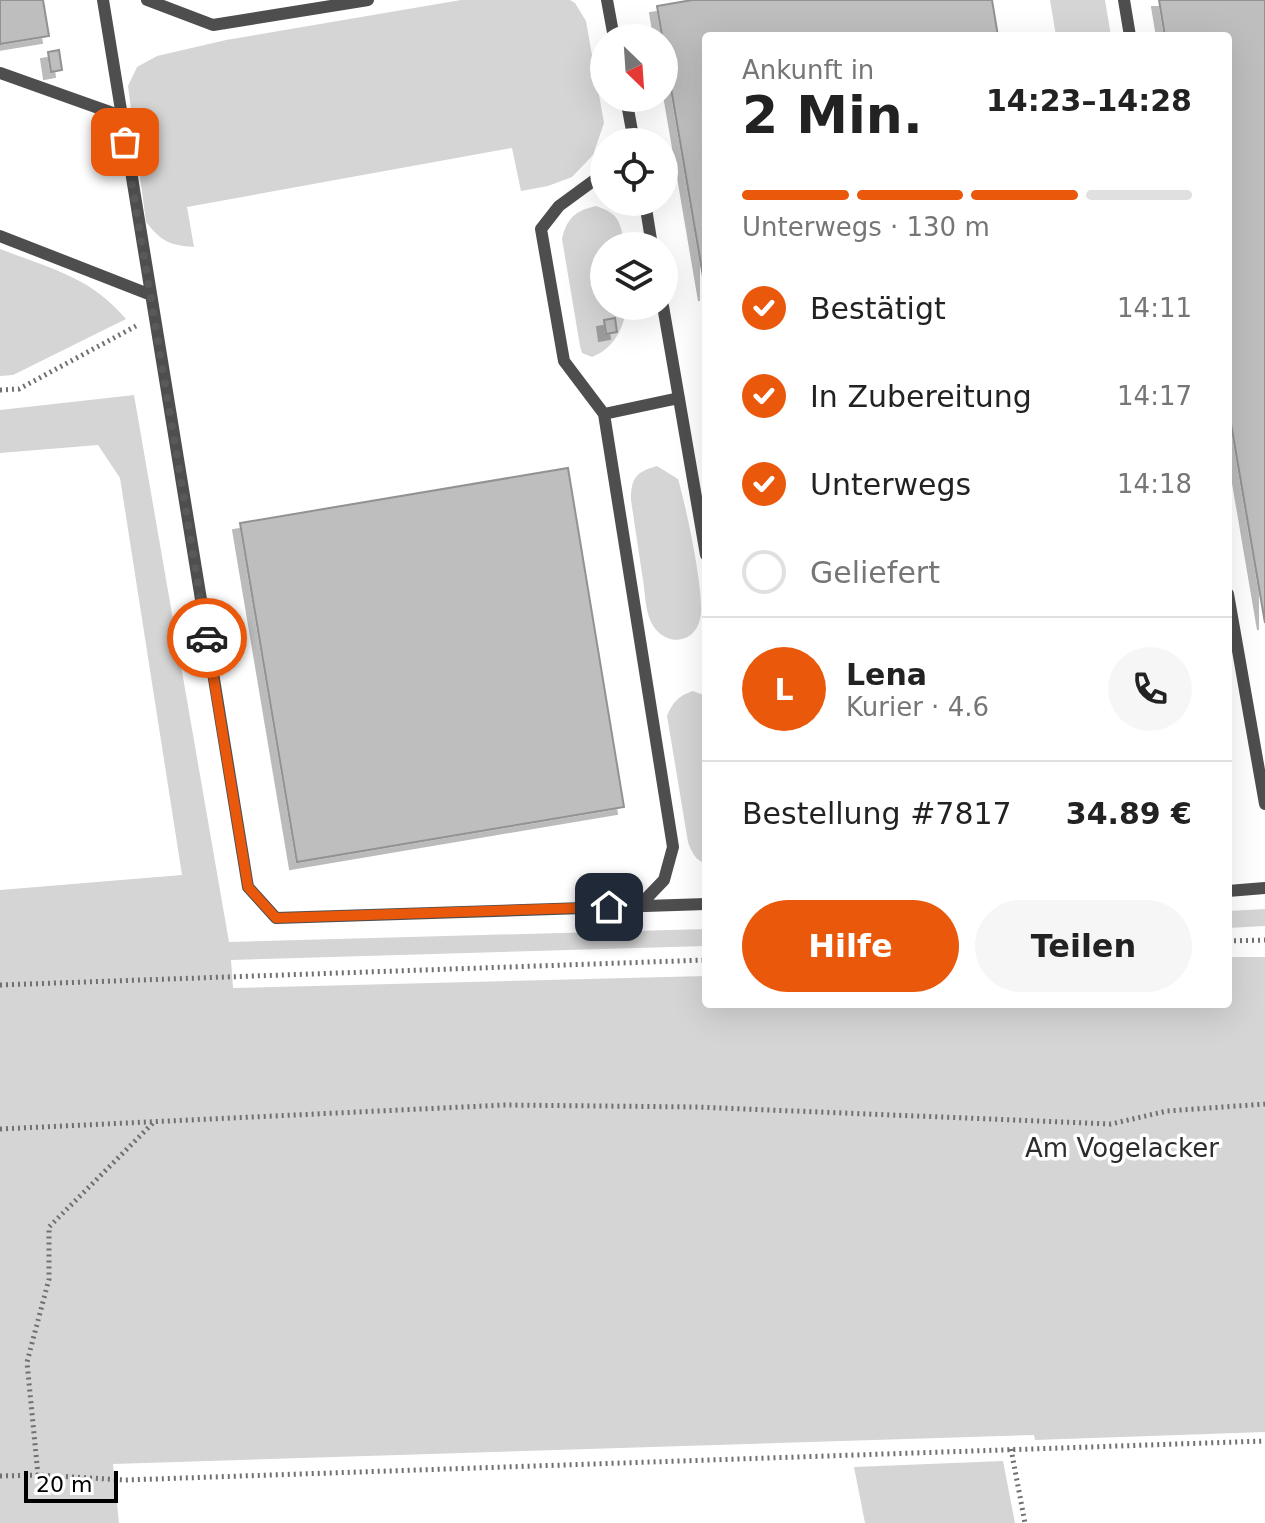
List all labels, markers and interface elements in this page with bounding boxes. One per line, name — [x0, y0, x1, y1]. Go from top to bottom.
north arrow — [590, 24, 678, 112]
map controls — [590, 24, 678, 320]
text: Ankunft in — [742, 55, 874, 85]
text: 14:23–14:28 — [986, 83, 1192, 118]
text: 2 Min. — [742, 85, 923, 145]
pin — [91, 108, 159, 176]
icon: bag — [103, 120, 147, 164]
button: locate — [590, 128, 678, 216]
text: Unterwegs · 130 m — [742, 212, 990, 242]
button: layers — [590, 232, 678, 320]
icon: check — [742, 286, 786, 330]
text: Bestätigt — [810, 291, 946, 326]
text: 14:11 — [1117, 293, 1192, 323]
icon: check — [742, 374, 786, 418]
text: In Zubereitung — [810, 379, 1032, 414]
text: 14:17 — [1117, 381, 1192, 411]
icon: check — [742, 462, 786, 506]
text: Unterwegs — [810, 467, 971, 502]
text: 14:18 — [1117, 469, 1192, 499]
text: Geliefert — [810, 555, 940, 590]
courier — [167, 598, 247, 678]
icon: car — [185, 616, 229, 660]
button: phone — [1108, 647, 1192, 731]
text: Lena — [846, 657, 927, 692]
text: L — [774, 672, 794, 707]
text: Kurier · 4.6 — [846, 692, 989, 722]
text: Bestellung #7817 — [742, 796, 1012, 831]
text: 34.89 € — [1066, 796, 1192, 831]
pin — [575, 873, 643, 941]
icon: home — [587, 885, 631, 929]
button: Hilfe — [742, 900, 959, 992]
button: Teilen — [975, 900, 1192, 992]
park label: Am Vogelacker — [1025, 1133, 1219, 1163]
scale bar — [24, 1467, 118, 1503]
text: 20 m — [36, 1472, 92, 1497]

